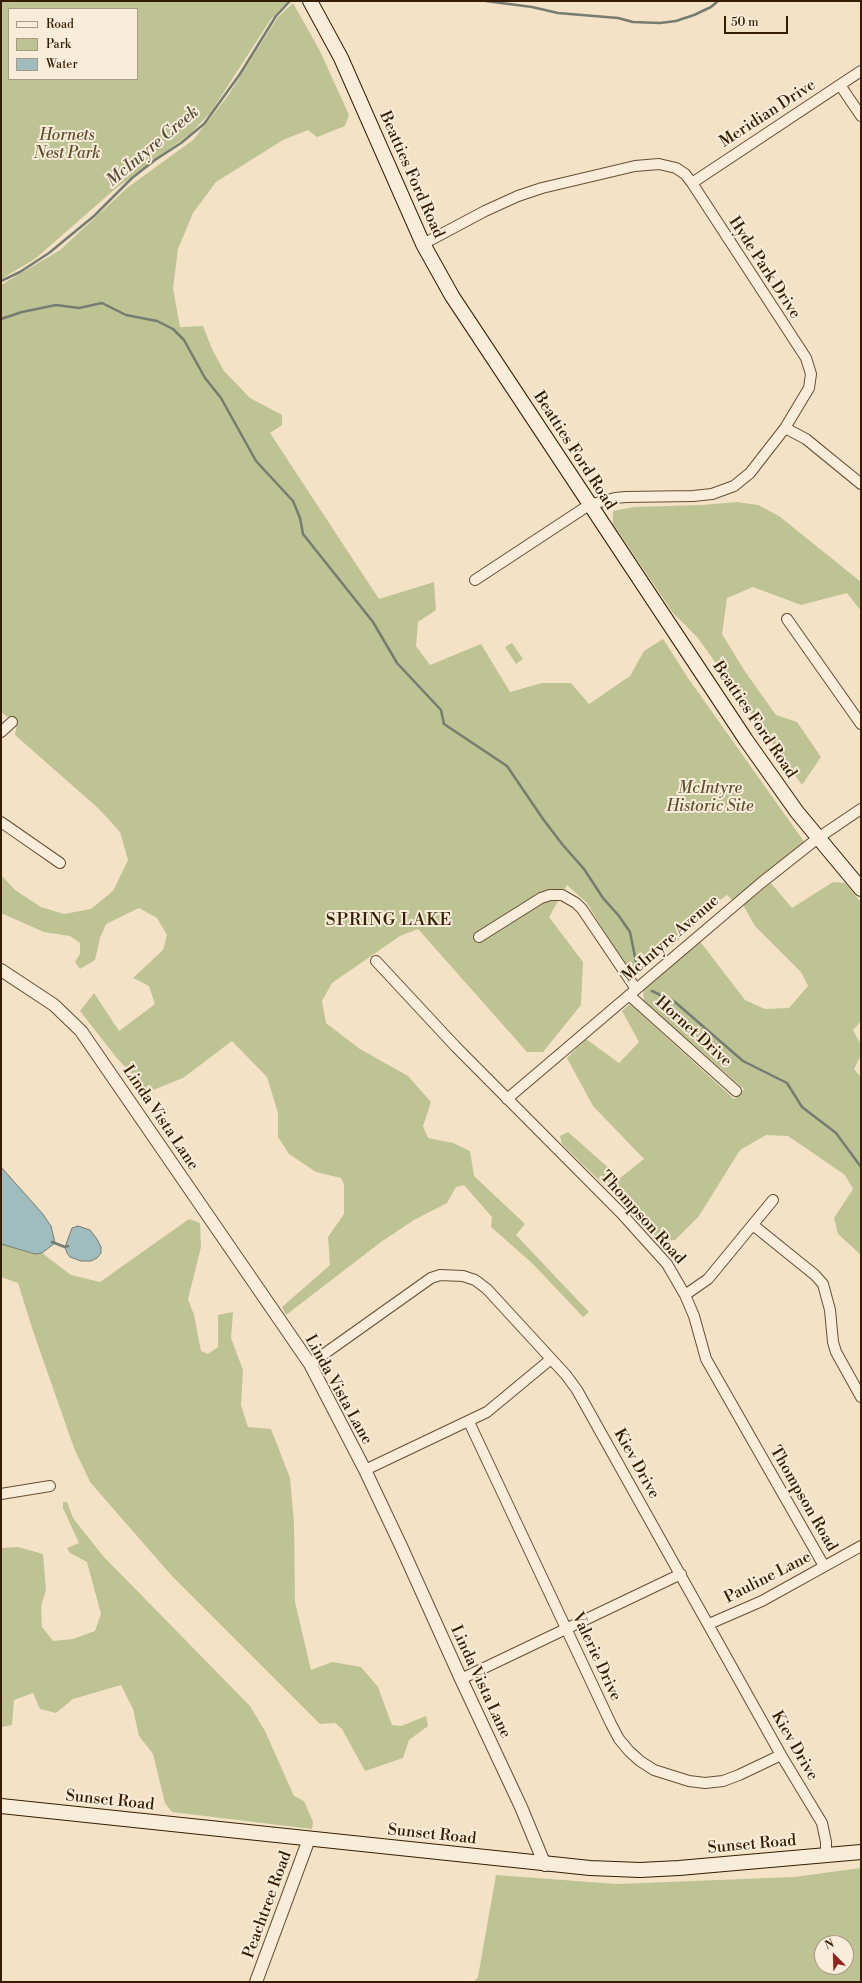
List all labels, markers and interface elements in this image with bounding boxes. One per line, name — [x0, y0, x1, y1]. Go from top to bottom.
legend — [8, 8, 138, 80]
scale bar — [726, 8, 790, 34]
text: 50 m — [731, 15, 759, 30]
text: Road — [46, 17, 74, 32]
text: Park — [46, 37, 71, 52]
text: Water — [46, 57, 78, 72]
street label: Meridian Drive — [716, 76, 820, 152]
water label: McIntyre Creek — [103, 102, 203, 192]
street label: Beatties Ford Road — [374, 108, 448, 242]
park label: Hornets Nest Park — [34, 126, 100, 164]
street label: Hyde Park Drive — [724, 213, 804, 323]
street label: Beatties Ford Road — [529, 388, 619, 514]
street label: Beatties Ford Road — [708, 658, 800, 782]
park label: McIntyre Historic Site — [667, 779, 753, 817]
street label: McIntyre Avenue — [619, 892, 723, 986]
district label: SPRING LAKE — [326, 911, 452, 931]
street label: Hornet Drive — [651, 993, 735, 1071]
street label: Linda Vista Lane — [118, 1062, 202, 1174]
street label: Thompson Road — [595, 1167, 689, 1269]
street label: Linda Vista Lane — [300, 1332, 376, 1448]
street label: Kiev Drive — [609, 1426, 663, 1502]
street label: Thompson Road — [765, 1443, 841, 1555]
street label: Pauline Lane — [722, 1548, 814, 1608]
street label: Valerie Drive — [567, 1610, 625, 1704]
street label: Linda Vista Lane — [445, 1622, 515, 1742]
street label: Kiev Drive — [766, 1708, 822, 1784]
street label: Sunset Road — [65, 1787, 155, 1815]
street label: Sunset Road — [387, 1821, 477, 1849]
street label: Sunset Road — [707, 1832, 797, 1858]
street label: Peachtree Road — [240, 1849, 296, 1961]
north arrow — [814, 1935, 854, 1975]
text: N — [823, 1937, 836, 1953]

